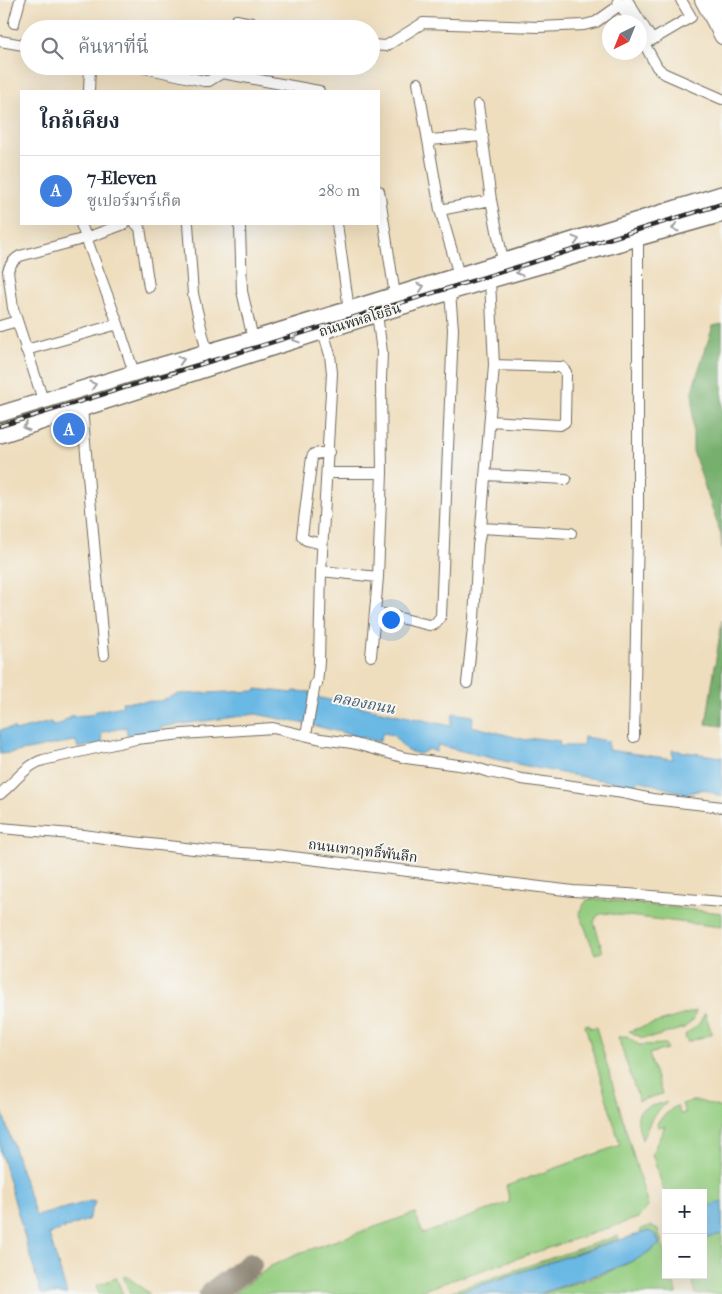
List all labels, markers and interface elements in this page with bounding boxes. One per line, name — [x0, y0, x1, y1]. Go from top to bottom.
north arrow — [602, 15, 647, 60]
search box — [20, 20, 380, 75]
icon: search — [38, 34, 66, 62]
text: ค้นหาที่นี่ — [78, 36, 149, 58]
text: ใกล้เคียง — [40, 109, 120, 133]
text: 7-Eleven — [87, 167, 157, 189]
text: A — [51, 181, 61, 200]
text: 280 m — [318, 181, 360, 200]
text: ซูเปอร์มาร์เก็ต — [87, 191, 181, 210]
one-way arrow — [672, 223, 680, 233]
one-way arrow — [571, 235, 580, 245]
one-way arrow — [515, 267, 523, 277]
one-way arrow — [416, 283, 424, 293]
street label: ถนนพหลโยธิน — [316, 298, 403, 341]
one-way arrow — [293, 334, 301, 344]
one-way arrow — [177, 355, 185, 365]
one-way arrow — [88, 381, 97, 391]
pin: A — [53, 410, 85, 448]
one-way arrow — [22, 421, 30, 431]
your location — [378, 607, 404, 633]
water label: คลองถนน — [331, 688, 397, 718]
street label: ถนนเทวฤทธิ์พันลึก — [307, 834, 419, 866]
map controls — [662, 1189, 707, 1279]
button: + — [662, 1189, 707, 1234]
button: − — [662, 1234, 707, 1279]

